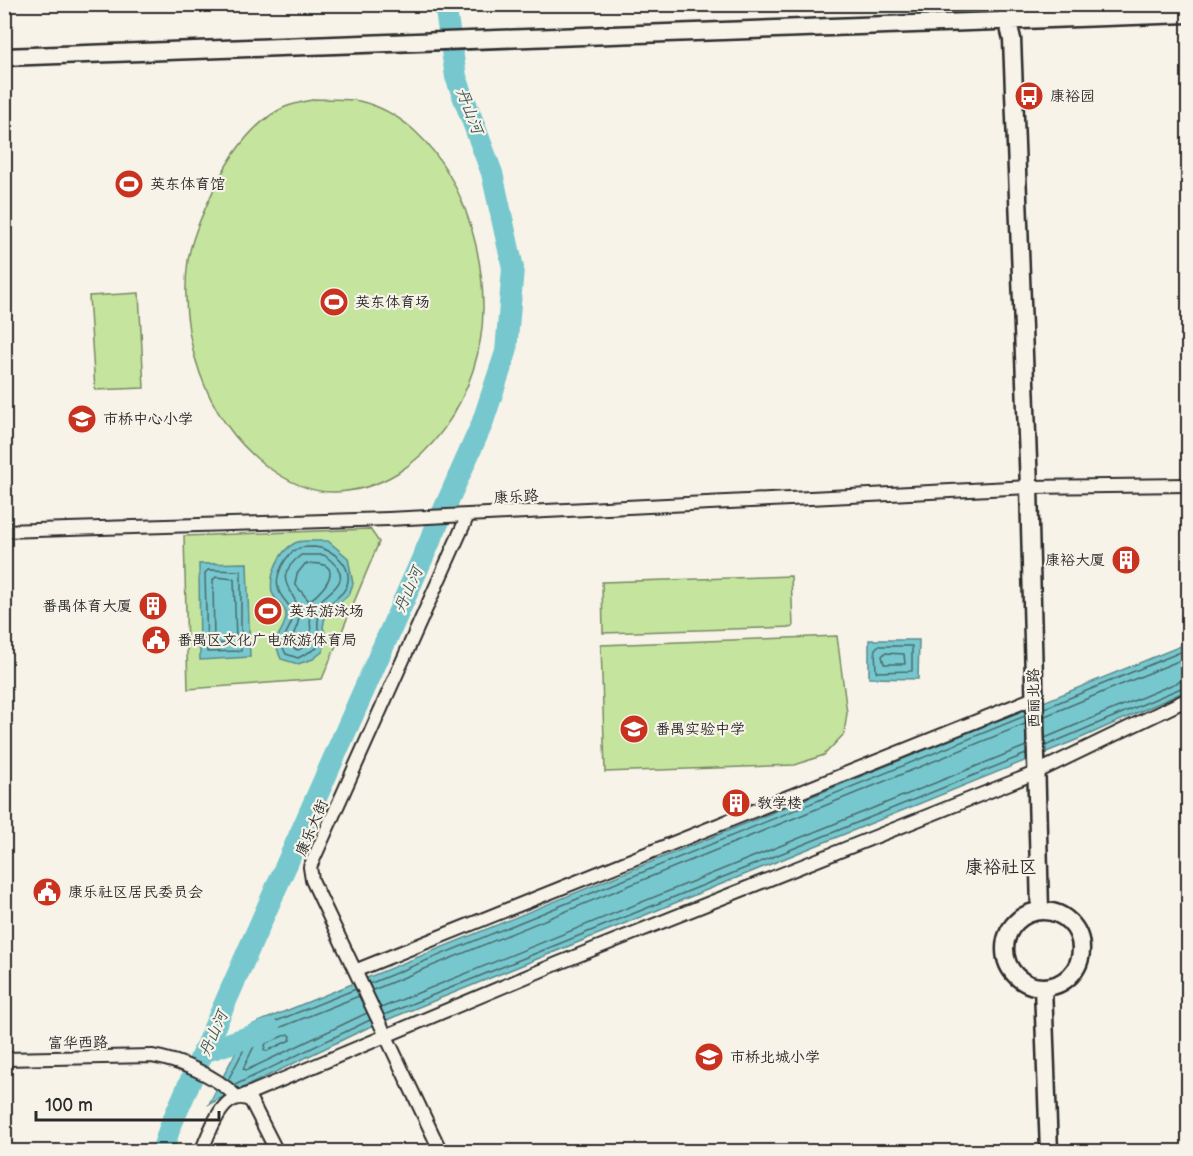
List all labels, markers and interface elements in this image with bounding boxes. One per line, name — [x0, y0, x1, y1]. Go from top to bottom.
bus stop icon: 康裕园 — [1013, 80, 1045, 112]
water label: 丹山河 — [452, 85, 488, 140]
place label: 康裕园 — [1050, 87, 1095, 106]
sports icon: 英东体育馆 — [113, 168, 145, 200]
place label: 英东体育馆 — [150, 175, 225, 194]
sports icon: 英东体育场 — [318, 286, 350, 318]
place label: 英东体育场 — [355, 293, 430, 312]
school or university icon: 市桥中心小学 — [66, 403, 98, 435]
place label: 市桥中心小学 — [103, 410, 193, 429]
street label: 康乐路 — [493, 486, 539, 508]
building icon: 康裕大厦 — [1110, 544, 1142, 576]
place label: 康裕大厦 — [1045, 551, 1105, 570]
water label: 丹山河 — [391, 561, 429, 616]
building icon: 番禺体育大厦 — [137, 590, 169, 622]
sports icon: 英东游泳场 — [252, 595, 284, 627]
place label: 番禺体育大厦 — [42, 597, 132, 616]
place label: 英东游泳场 — [289, 602, 364, 621]
public building icon: 番禺区文化广电旅游体育局 — [140, 624, 172, 656]
place label: 番禺区文化广电旅游体育局 — [177, 631, 357, 650]
street label: 西丽北路 — [1024, 668, 1044, 728]
school or university icon: 番禺实验中学 — [618, 713, 650, 745]
place label: 番禺实验中学 — [655, 720, 745, 739]
building icon: 教学楼 — [720, 787, 752, 819]
place label: 教学楼 — [757, 794, 802, 813]
street label: 康乐大街 — [292, 797, 332, 859]
district label: 康裕社区 — [965, 857, 1037, 878]
public building icon: 康乐社区居民委员会 — [31, 876, 63, 908]
place label: 康乐社区居民委员会 — [68, 883, 203, 902]
water label: 丹山河 — [196, 1005, 234, 1060]
street label: 富华西路 — [48, 1033, 108, 1053]
school or university icon: 市桥北城小学 — [693, 1041, 725, 1073]
place label: 市桥北城小学 — [730, 1048, 820, 1067]
scale bar — [36, 1084, 219, 1122]
text: 100 m — [45, 1095, 93, 1116]

